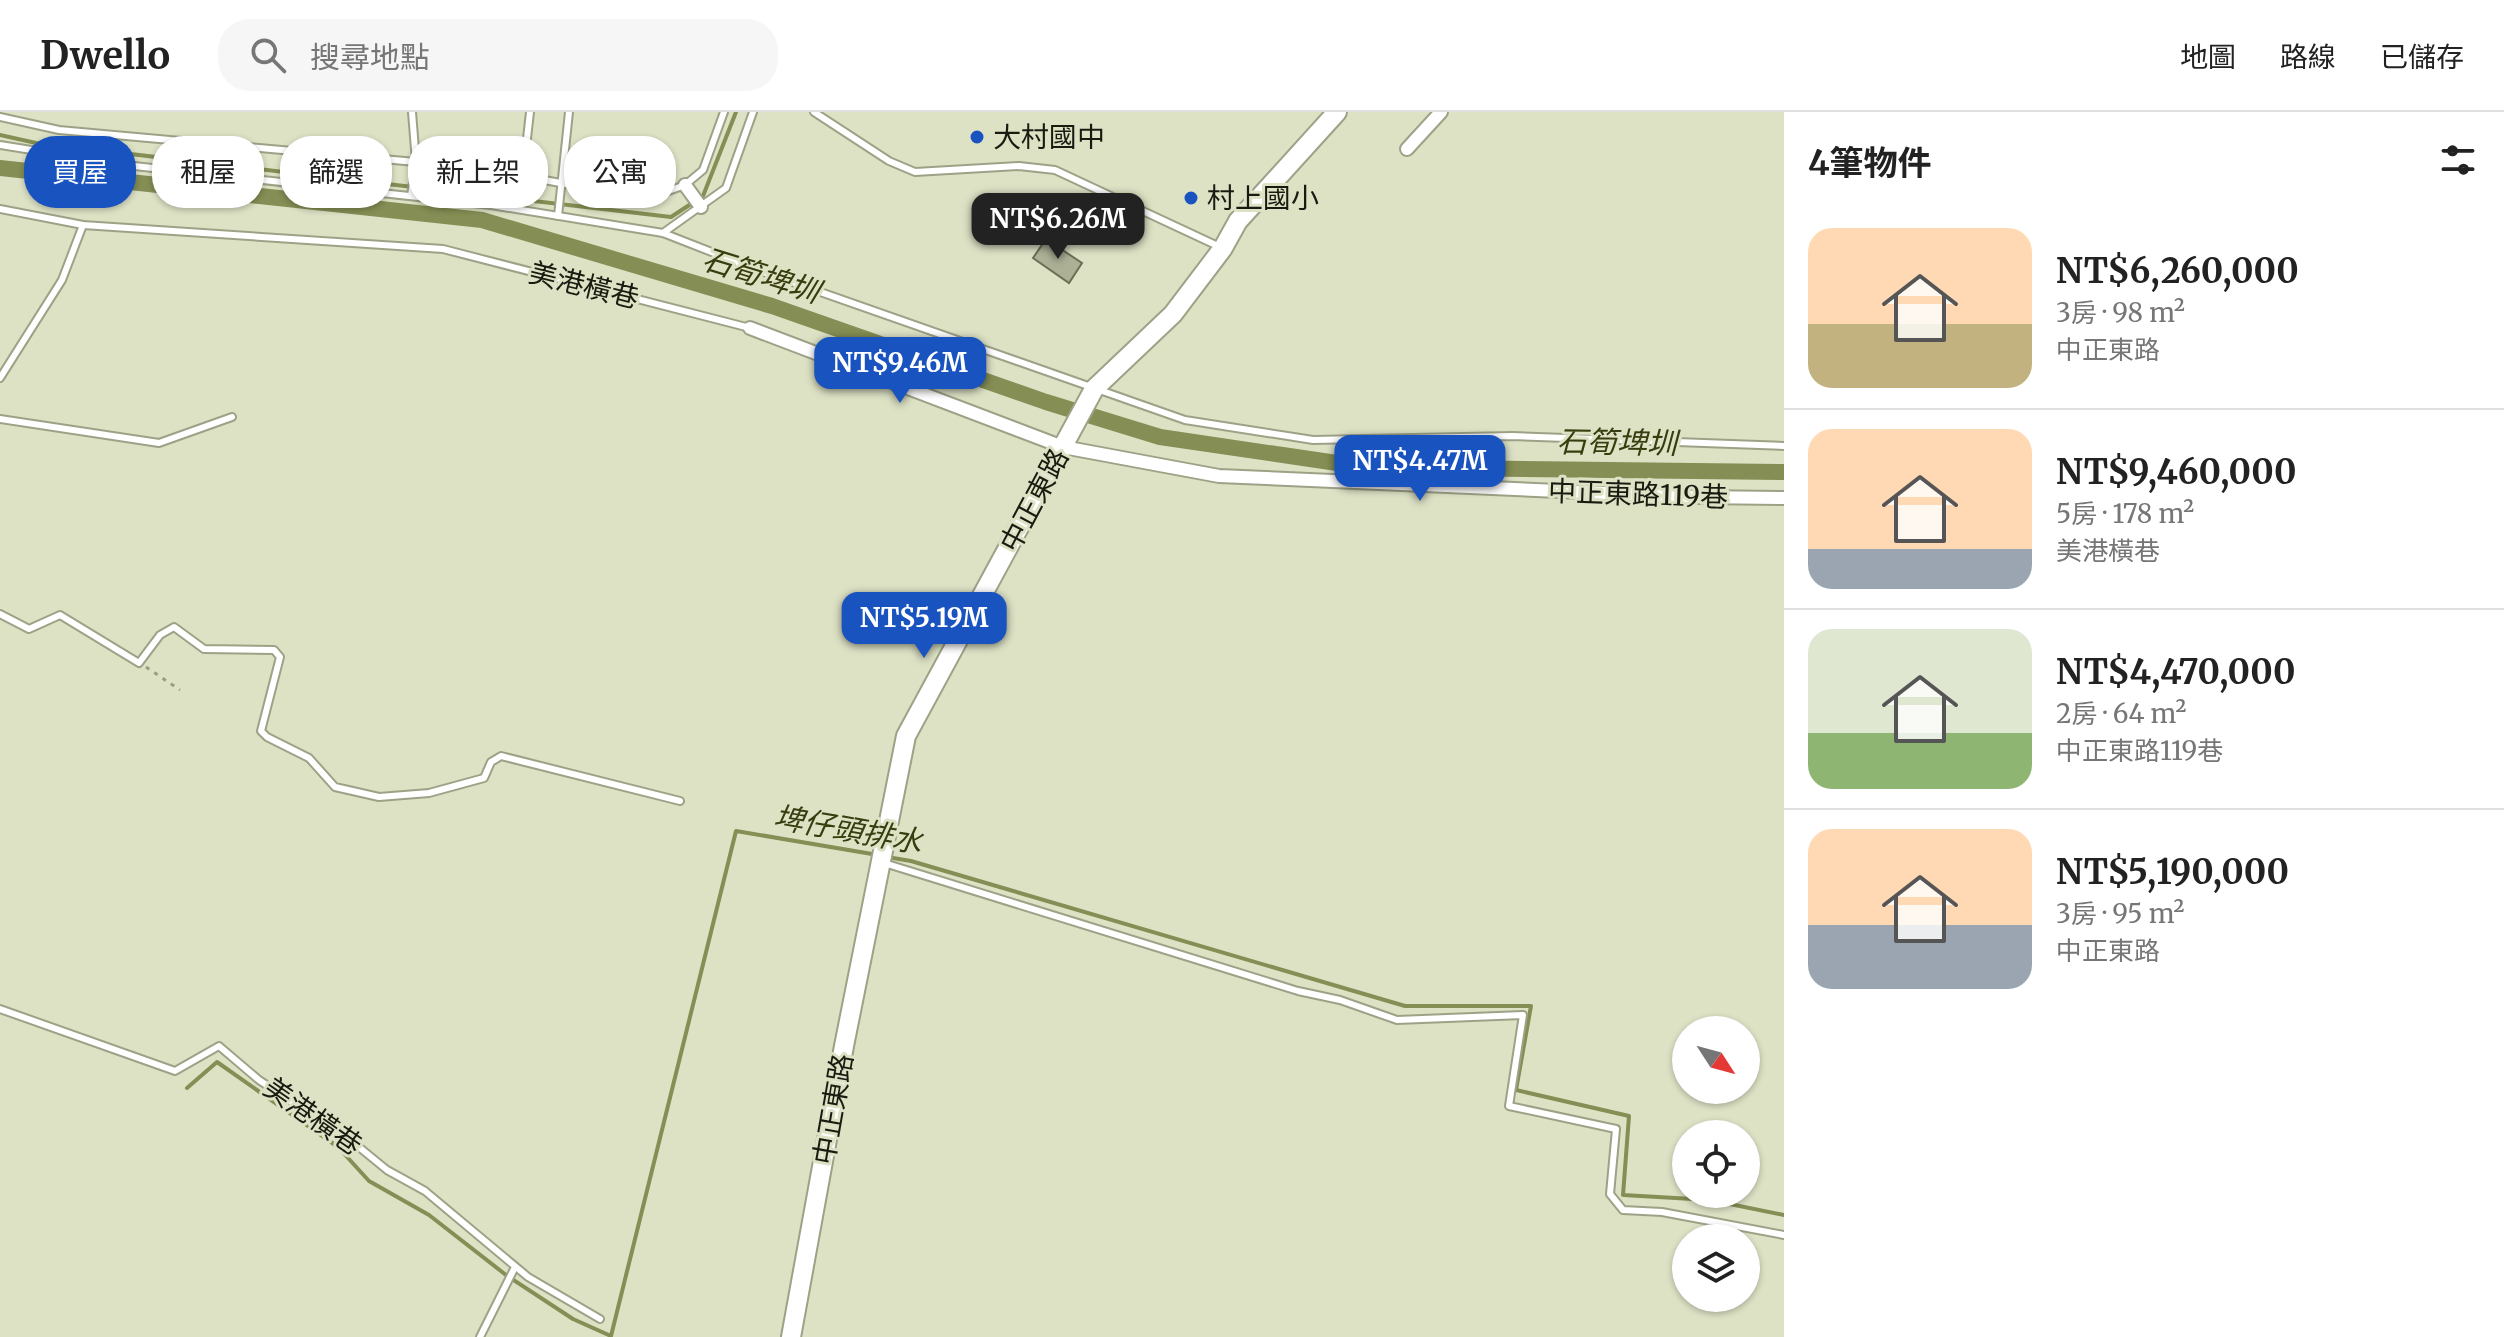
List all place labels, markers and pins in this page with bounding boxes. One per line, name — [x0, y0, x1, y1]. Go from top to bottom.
place label: 大村國中 — [993, 119, 1105, 155]
marker: 大村國中 — [968, 128, 986, 146]
place label: 村上國小 — [1207, 180, 1319, 216]
marker: 村上國小 — [1182, 189, 1200, 207]
pin: NT$6.26M — [975, 193, 1141, 261]
pin: NT$9.46M — [817, 337, 983, 405]
pin: NT$4.47M — [1337, 435, 1503, 503]
pin: NT$5.19M — [841, 592, 1007, 660]

